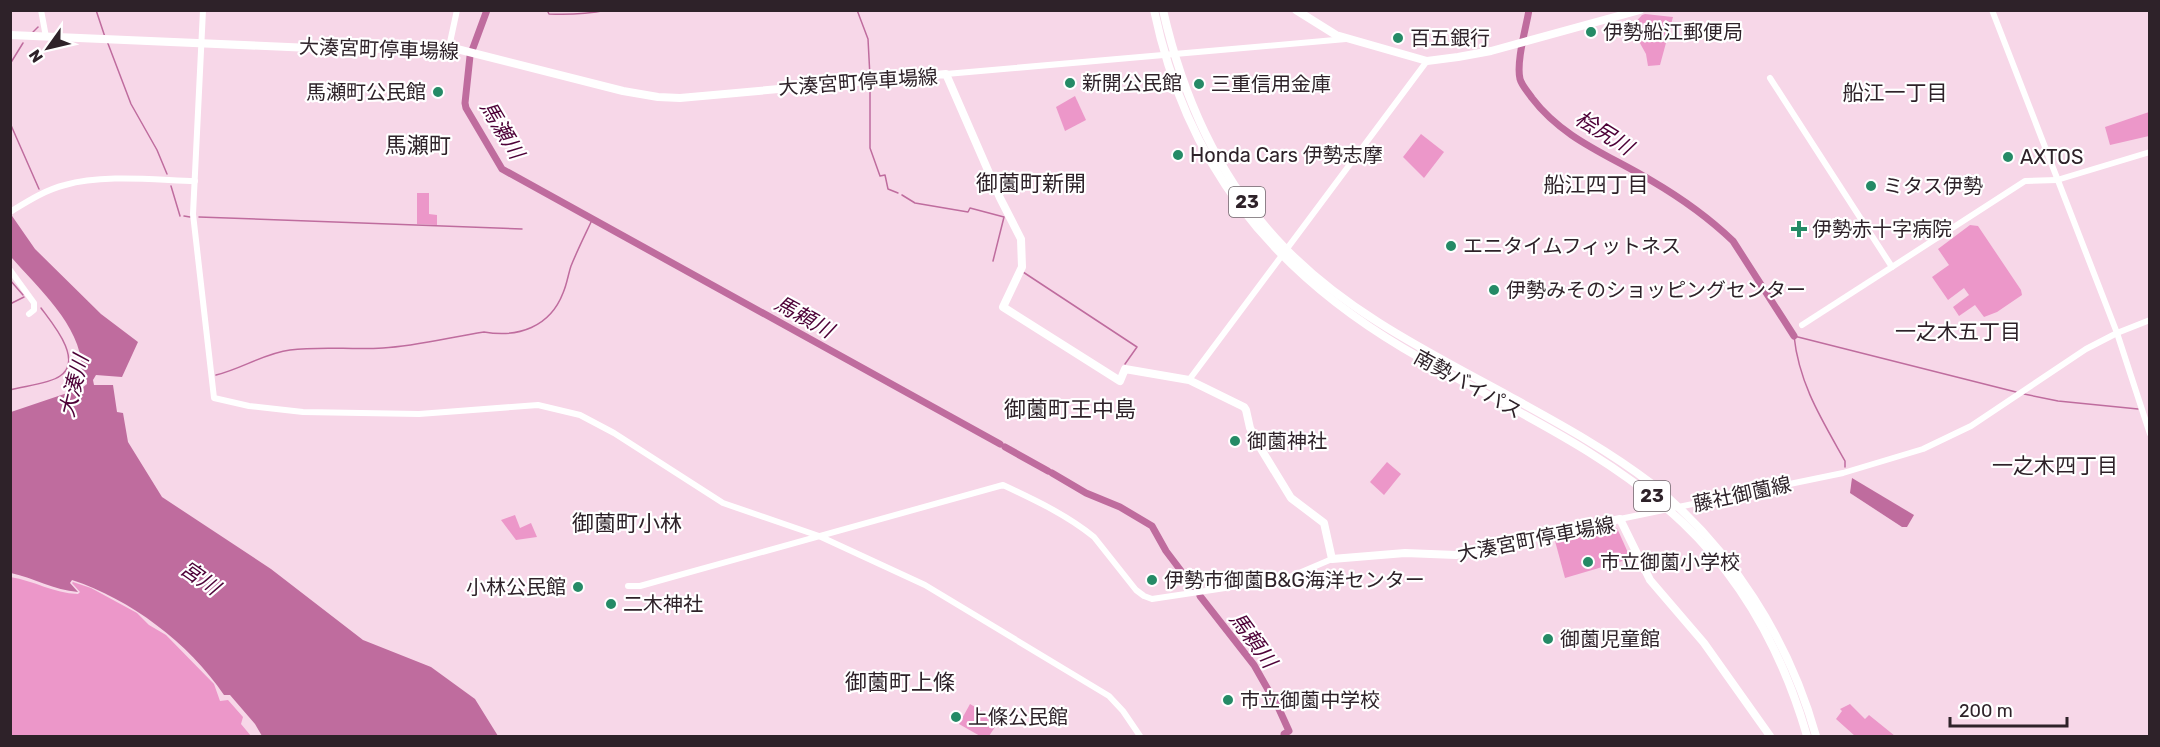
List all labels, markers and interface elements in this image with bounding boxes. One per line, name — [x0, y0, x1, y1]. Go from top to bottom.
north arrow — [18, 18, 78, 78]
place label: 伊勢船江郵便局 — [1603, 20, 1743, 44]
marker: 伊勢船江郵便局 — [1584, 25, 1598, 39]
place label: 百五銀行 — [1410, 26, 1490, 50]
marker: 百五銀行 — [1391, 31, 1405, 45]
street label: 大湊宮町停車場線 — [299, 34, 459, 64]
text: N — [25, 46, 47, 66]
street label: 大湊宮町停車場線 — [777, 64, 939, 100]
place label: 新開公民館 — [1082, 71, 1182, 95]
place label: 三重信用金庫 — [1211, 72, 1331, 96]
marker: 新開公民館 — [1063, 76, 1077, 90]
marker: 三重信用金庫 — [1192, 77, 1206, 91]
place label: 馬瀬町公民館 — [306, 80, 426, 104]
district label: 船江一丁目 — [1843, 80, 1948, 105]
marker: 馬瀬町公民館 — [431, 85, 445, 99]
water label: 馬瀬川 — [475, 96, 530, 165]
water label: 桧尻川 — [1571, 105, 1639, 161]
district label: 馬瀬町 — [385, 132, 451, 159]
place label: Honda Cars 伊勢志摩 — [1190, 143, 1383, 167]
place label: AXTOS — [2020, 145, 2083, 169]
marker: Honda Cars 伊勢志摩 — [1171, 148, 1185, 162]
marker: AXTOS — [2001, 150, 2015, 164]
district label: 御薗町新開 — [976, 170, 1086, 197]
district label: 船江四丁目 — [1544, 172, 1649, 197]
place label: ミタス伊勢 — [1883, 174, 1983, 198]
marker: ミタス伊勢 — [1864, 179, 1878, 193]
road number: 23 — [1229, 187, 1265, 217]
place label: 伊勢赤十字病院 — [1812, 217, 1952, 241]
marker: 伊勢赤十字病院 — [1790, 220, 1808, 238]
place label: エニタイムフィットネス — [1463, 234, 1681, 258]
marker: エニタイムフィットネス — [1444, 239, 1458, 253]
place label: 伊勢みそのショッピングセンター — [1506, 278, 1806, 302]
marker: 伊勢みそのショッピングセンター — [1487, 283, 1501, 297]
water label: 馬頼川 — [771, 290, 840, 344]
district label: 一之木五丁目 — [1895, 319, 2021, 344]
street label: 南勢バイパス — [1410, 345, 1526, 423]
water label: 大湊川 — [54, 350, 94, 419]
district label: 御薗町王中島 — [1004, 396, 1136, 423]
place label: 御薗神社 — [1247, 429, 1327, 453]
marker: 御薗神社 — [1228, 434, 1242, 448]
district label: 一之木四丁目 — [1992, 453, 2118, 478]
street label: 藤社御薗線 — [1691, 472, 1793, 516]
road number: 23 — [1634, 481, 1670, 511]
district label: 御薗町小林 — [572, 510, 682, 537]
street label: 大湊宮町停車場線 — [1455, 512, 1617, 566]
place label: 市立御薗小学校 — [1600, 550, 1740, 574]
water label: 宮川 — [176, 555, 226, 601]
marker: 市立御薗小学校 — [1581, 555, 1595, 569]
place label: 伊勢市御薗B&G海洋センター — [1164, 568, 1425, 592]
marker: 伊勢市御薗B&G海洋センター — [1145, 573, 1159, 587]
place label: 小林公民館 — [466, 575, 566, 599]
marker: 小林公民館 — [571, 580, 585, 594]
place label: 二木神社 — [623, 592, 703, 616]
marker: 二木神社 — [604, 597, 618, 611]
water label: 馬頼川 — [1225, 607, 1283, 674]
place label: 御薗児童館 — [1560, 627, 1660, 651]
marker: 御薗児童館 — [1541, 632, 1555, 646]
district label: 御薗町上條 — [845, 669, 955, 696]
place label: 市立御薗中学校 — [1240, 688, 1380, 712]
scale bar — [1950, 690, 2067, 728]
marker: 市立御薗中学校 — [1221, 693, 1235, 707]
text: 200 m — [1959, 700, 2013, 722]
place label: 上條公民館 — [968, 705, 1068, 729]
marker: 上條公民館 — [949, 710, 963, 724]

